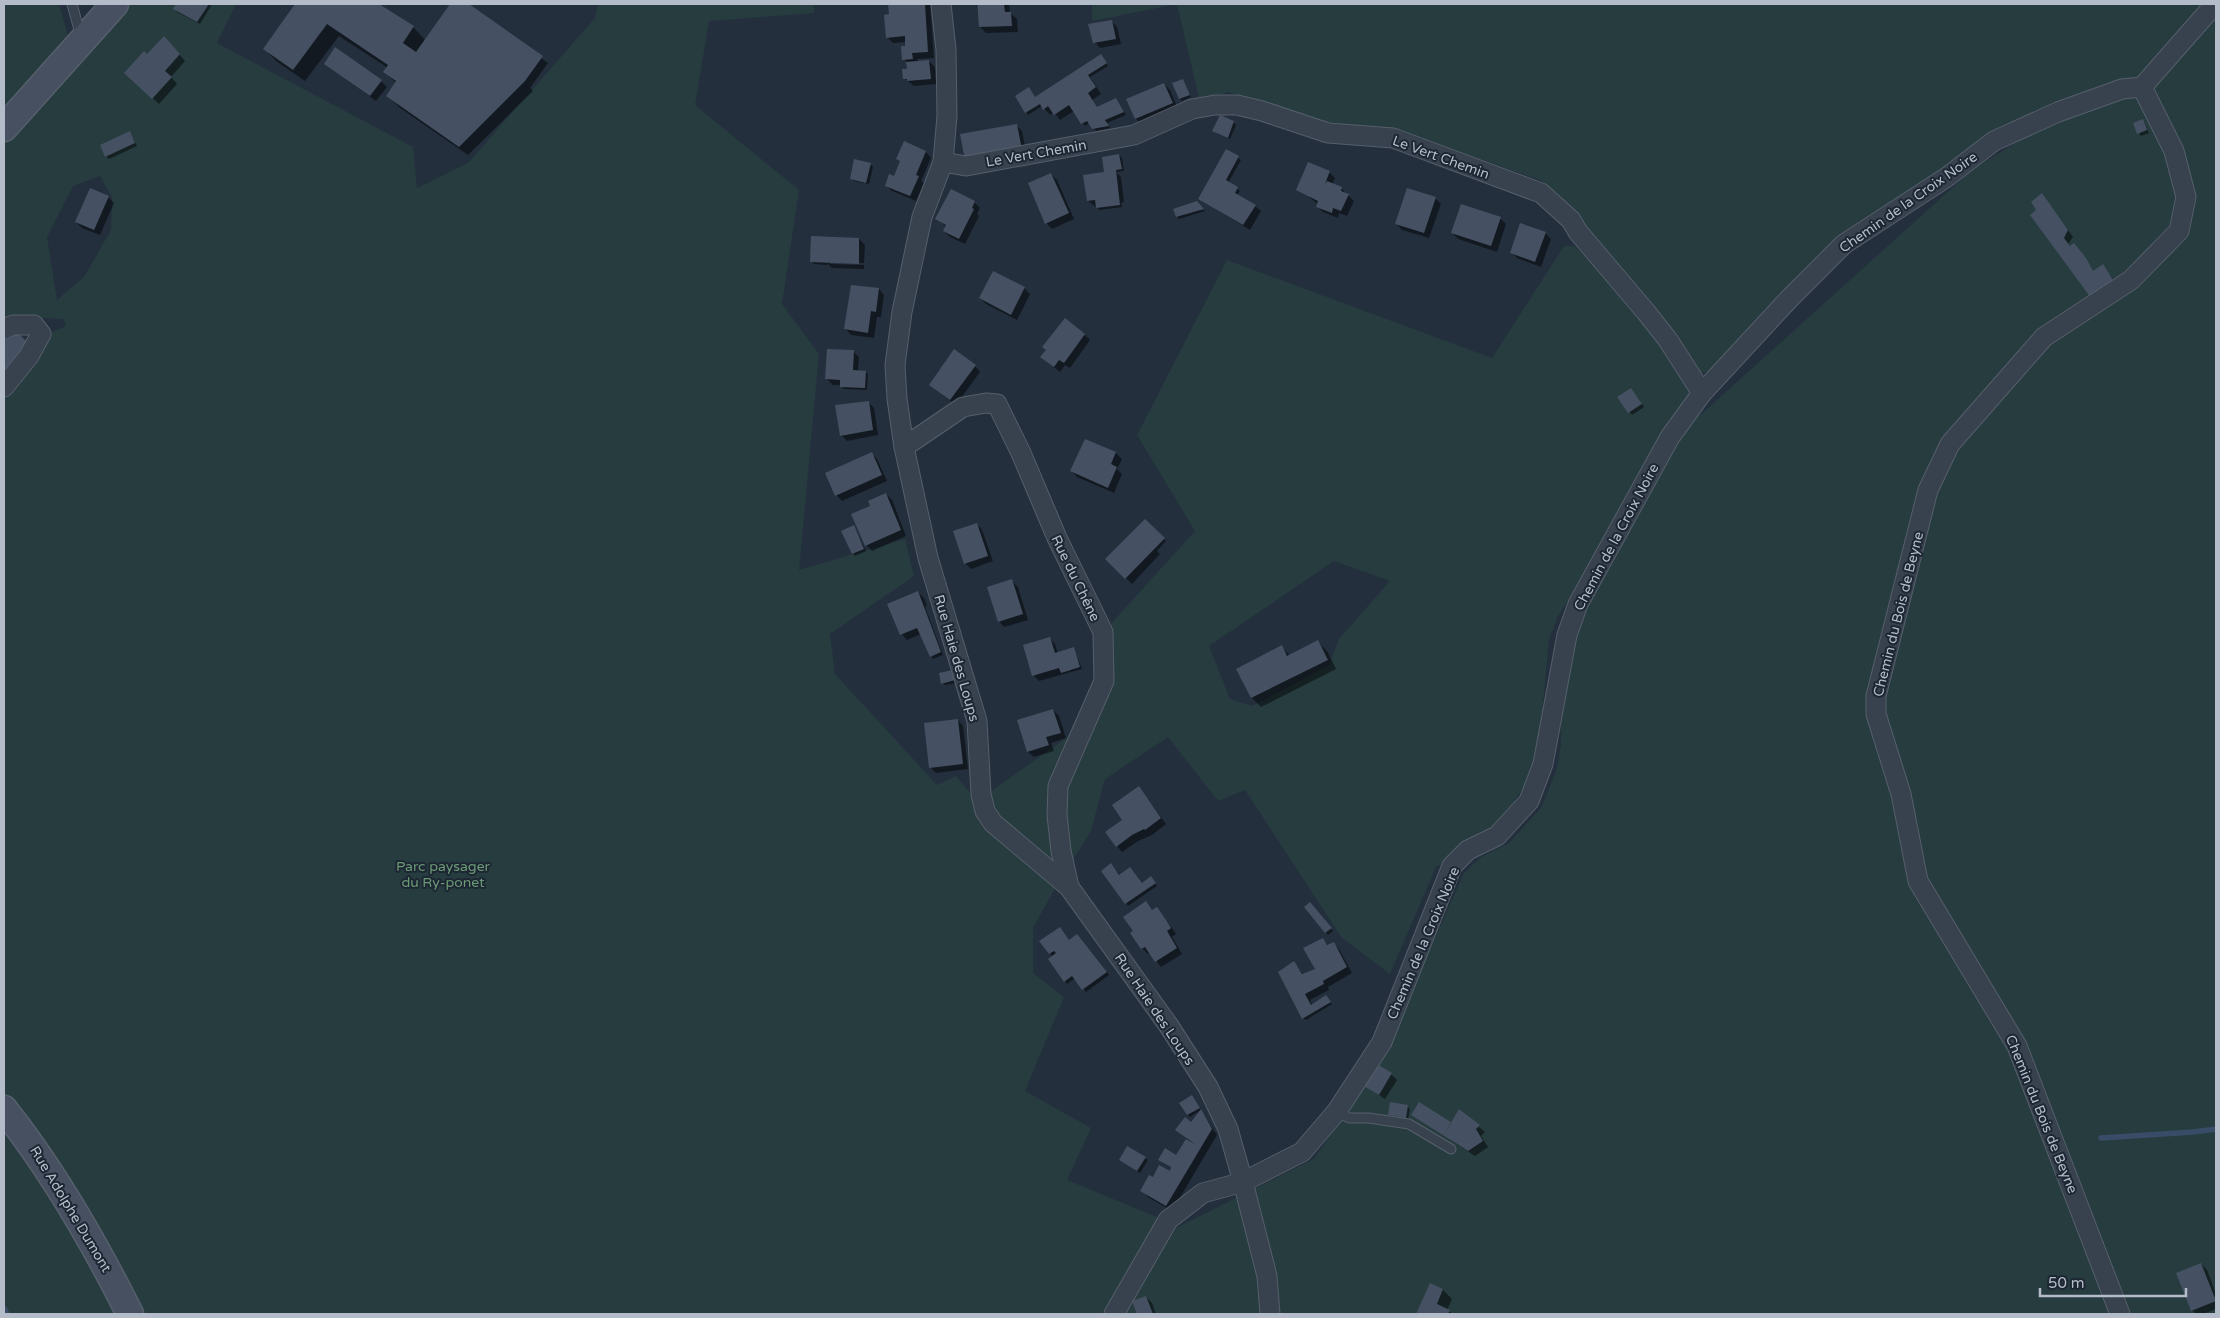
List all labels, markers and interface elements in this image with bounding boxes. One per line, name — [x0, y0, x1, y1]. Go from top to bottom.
street label: Le Vert Chemin — [1390, 132, 1492, 183]
street label: Le Vert Chemin — [984, 136, 1088, 171]
street label: Chemin de la Croix Noire — [1836, 148, 1980, 256]
street label: Chemin de la Croix Noire — [1570, 461, 1663, 614]
street label: Chemin du Bois de Beyne — [1870, 530, 1927, 698]
street label: Rue du Chêne — [1047, 532, 1104, 624]
street label: Rue Haie des Loups — [930, 593, 983, 724]
park label: Parc paysager du Ry-ponet — [396, 858, 491, 891]
street label: Chemin de la Croix Noire — [1384, 864, 1463, 1022]
street label: Rue Haie des Loups — [1111, 950, 1199, 1069]
street label: Chemin du Bois de Beyne — [2002, 1032, 2081, 1196]
street label: Rue Adolphe Dumont — [26, 1143, 115, 1276]
scale bar — [2040, 1266, 2186, 1298]
text: 50 m — [2048, 1274, 2085, 1292]

